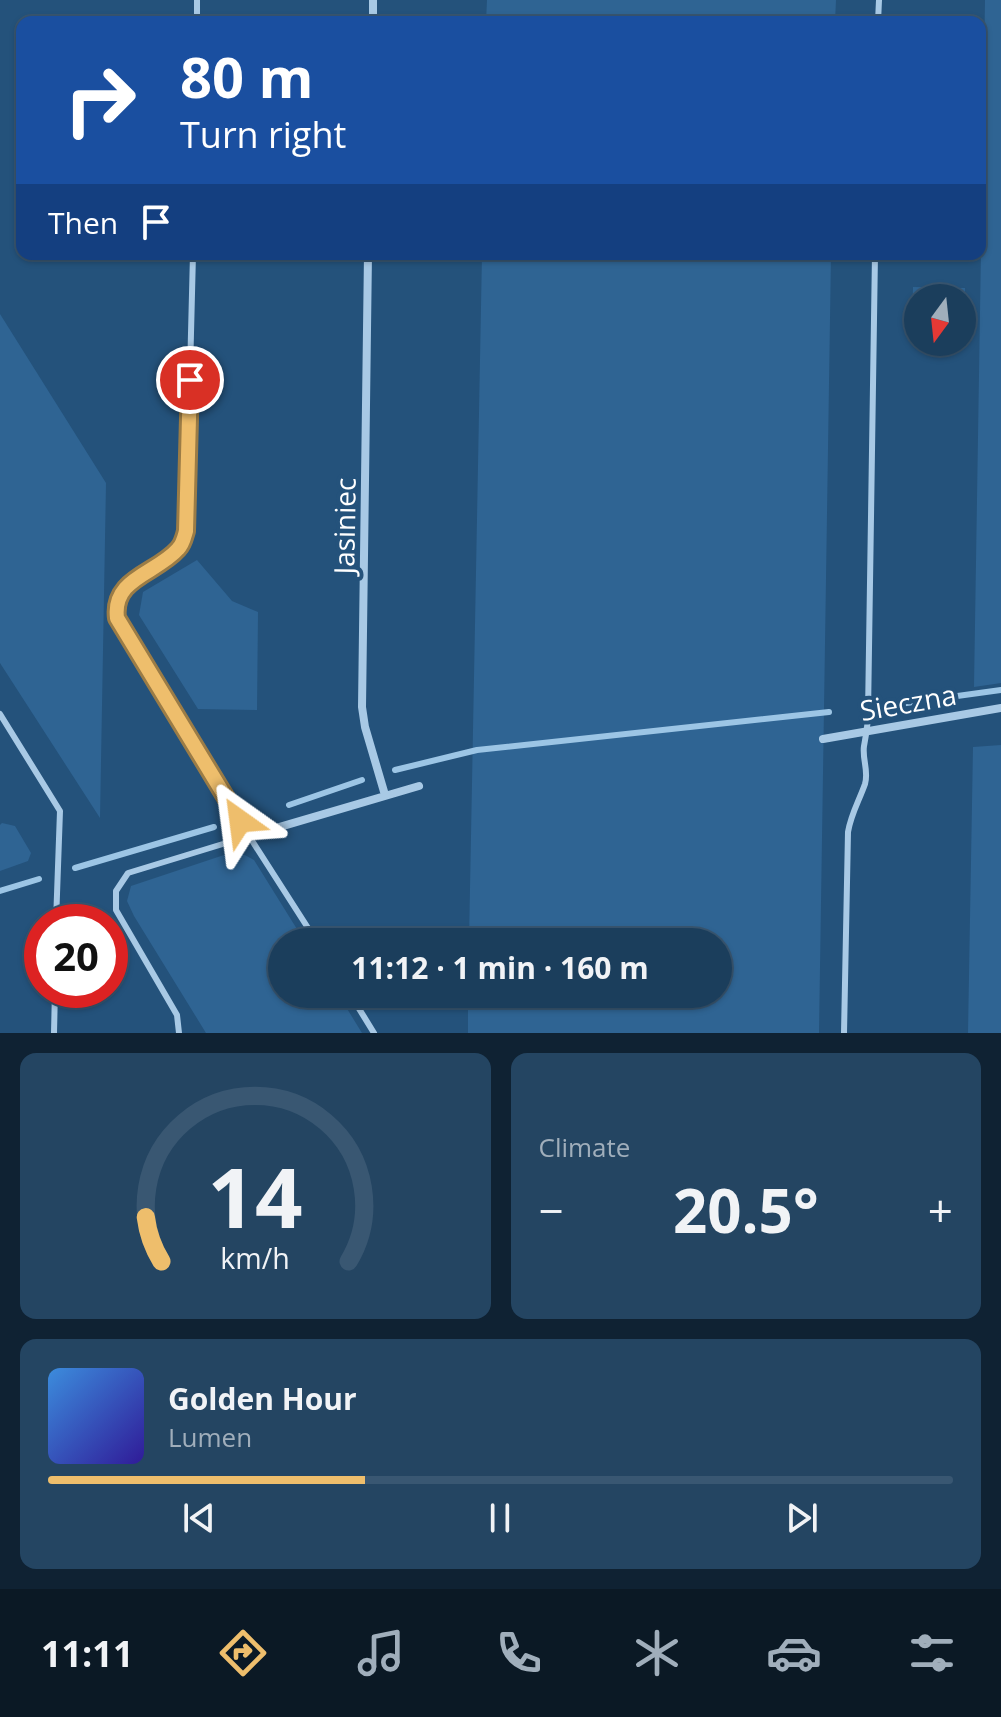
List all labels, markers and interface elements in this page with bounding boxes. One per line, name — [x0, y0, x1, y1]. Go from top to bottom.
text: 80 m — [180, 38, 314, 114]
icon: right — [48, 48, 152, 152]
text: Turn right — [180, 110, 346, 159]
icon: arrive — [134, 200, 178, 244]
text: Then — [48, 202, 118, 243]
north arrow — [904, 284, 976, 356]
map controls — [904, 284, 976, 356]
pin — [156, 346, 224, 414]
icon: arrive — [168, 358, 212, 402]
street label: Jasiniec — [324, 477, 364, 578]
street label: Sieczna — [857, 675, 959, 729]
position arrow — [198, 779, 282, 863]
speed limit sign: 20 — [24, 904, 128, 1008]
text: 11:12 · 1 min · 160 m — [351, 947, 649, 988]
text: Climate — [539, 1129, 630, 1165]
text: 14 — [208, 1139, 303, 1252]
text: 20.5° — [673, 1169, 819, 1251]
text: − — [539, 1180, 564, 1240]
text: + — [928, 1180, 953, 1240]
text: km/h — [221, 1238, 290, 1277]
text: Golden Hour — [168, 1378, 357, 1419]
text: Lumen — [168, 1419, 252, 1455]
icon: previous — [177, 1496, 221, 1540]
icon: pause — [478, 1496, 522, 1540]
icon: next — [780, 1496, 824, 1540]
icon: directions — [215, 1625, 271, 1681]
icon: music — [353, 1625, 409, 1681]
icon: phone — [491, 1625, 547, 1681]
icon: climate — [629, 1625, 685, 1681]
icon: car — [766, 1625, 822, 1681]
icon: filters — [904, 1625, 960, 1681]
text: 11:11 — [41, 1629, 133, 1678]

